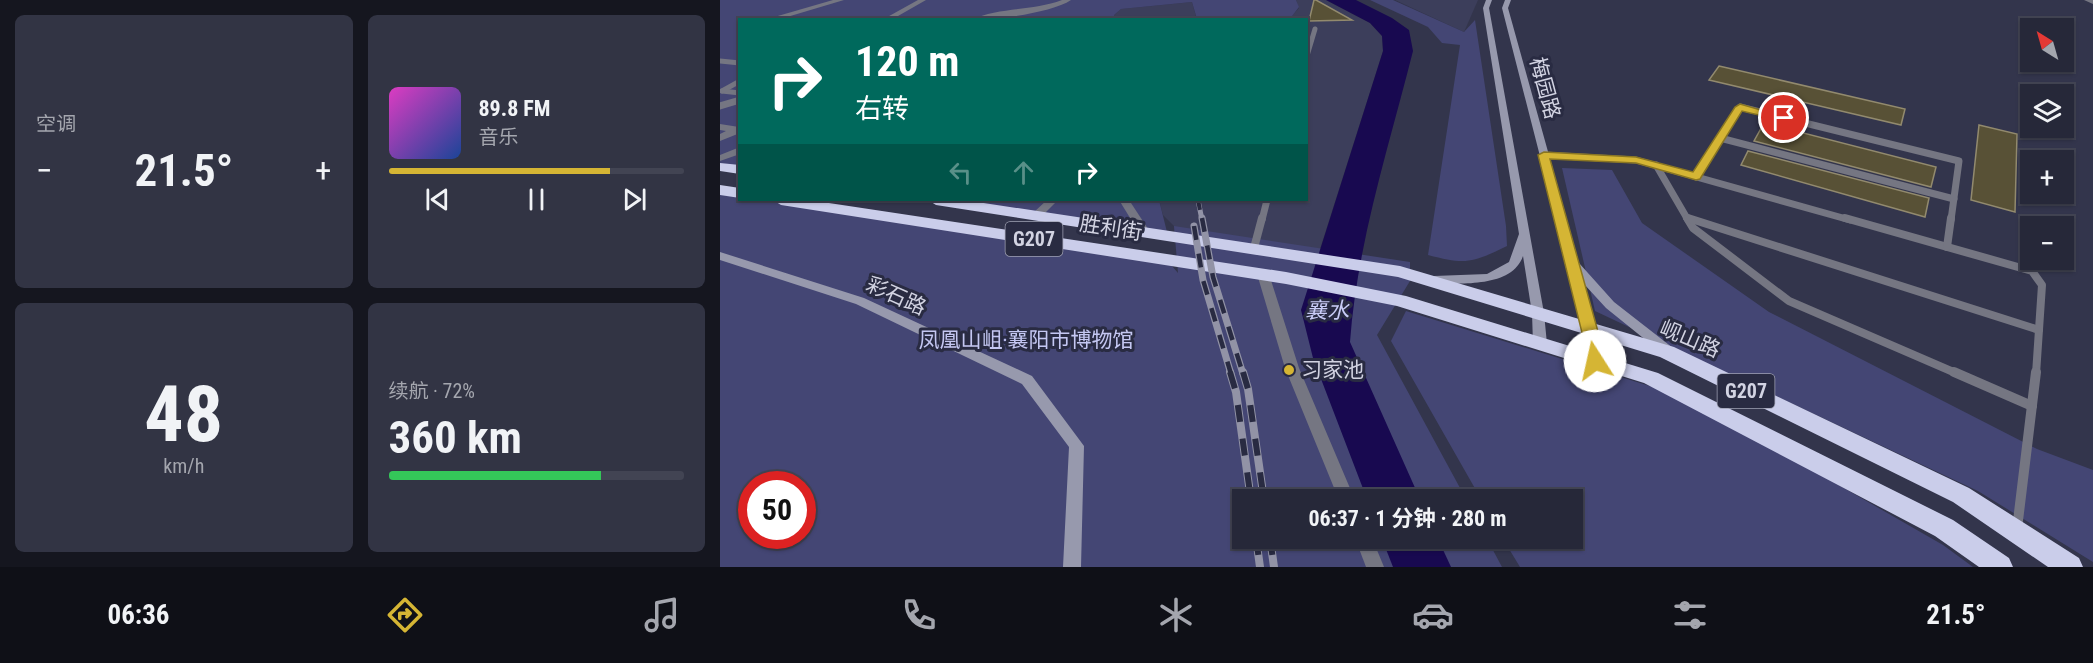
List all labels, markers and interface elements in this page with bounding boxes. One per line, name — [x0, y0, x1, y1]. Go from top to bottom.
north arrow — [2020, 18, 2074, 72]
map controls — [2020, 18, 2074, 270]
text: 120 m — [855, 37, 960, 86]
icon: right — [756, 42, 834, 120]
street label: 梅园路 — [1525, 54, 1565, 122]
button: layers — [2020, 84, 2074, 138]
pin — [1758, 92, 1809, 143]
text: 右转 — [855, 93, 909, 125]
text: 89.8 FM — [479, 96, 550, 121]
icon: arrive — [1767, 101, 1800, 134]
text: 空调 — [36, 112, 76, 136]
text: 音乐 — [479, 125, 519, 149]
text: 21.5° — [134, 144, 233, 197]
button: + — [2020, 150, 2074, 204]
text: − — [36, 151, 53, 190]
text: + — [315, 151, 331, 190]
icon: left — [944, 156, 977, 189]
icon: ahead — [1007, 156, 1040, 189]
icon: right — [1070, 156, 1103, 189]
icon: previous — [421, 183, 454, 216]
icon: pause — [520, 183, 553, 216]
icon: next — [618, 183, 651, 216]
street label: 胜利街 — [1078, 211, 1144, 245]
button: − — [2020, 216, 2074, 270]
road number: G207 — [1006, 222, 1062, 256]
street label: 彩石路 — [862, 272, 930, 320]
water label: 襄水 — [1305, 298, 1350, 323]
street label: 岘山路 — [1656, 316, 1724, 362]
park label: 凤凰山岨·襄阳市博物馆 — [918, 328, 1134, 352]
position arrow — [1563, 329, 1627, 393]
place label: 习家池 — [1301, 358, 1364, 382]
marker: 习家池 — [1282, 363, 1296, 377]
text: 48 — [144, 369, 223, 460]
road number: G207 — [1718, 374, 1774, 408]
text: 续航 · 72% — [389, 379, 475, 403]
text: 360 km — [389, 411, 522, 464]
text: km/h — [163, 454, 204, 478]
speed limit sign: 50 — [738, 471, 816, 549]
text: 06:37 · 1 分钟 · 280 m — [1308, 506, 1507, 531]
icon: directions — [384, 594, 426, 636]
icon: music — [641, 594, 683, 636]
icon: phone — [898, 594, 940, 636]
icon: climate — [1155, 594, 1197, 636]
icon: car — [1412, 594, 1454, 636]
icon: filters — [1669, 594, 1711, 636]
text: 06:36 — [107, 599, 169, 631]
text: 21.5° — [1926, 599, 1986, 631]

